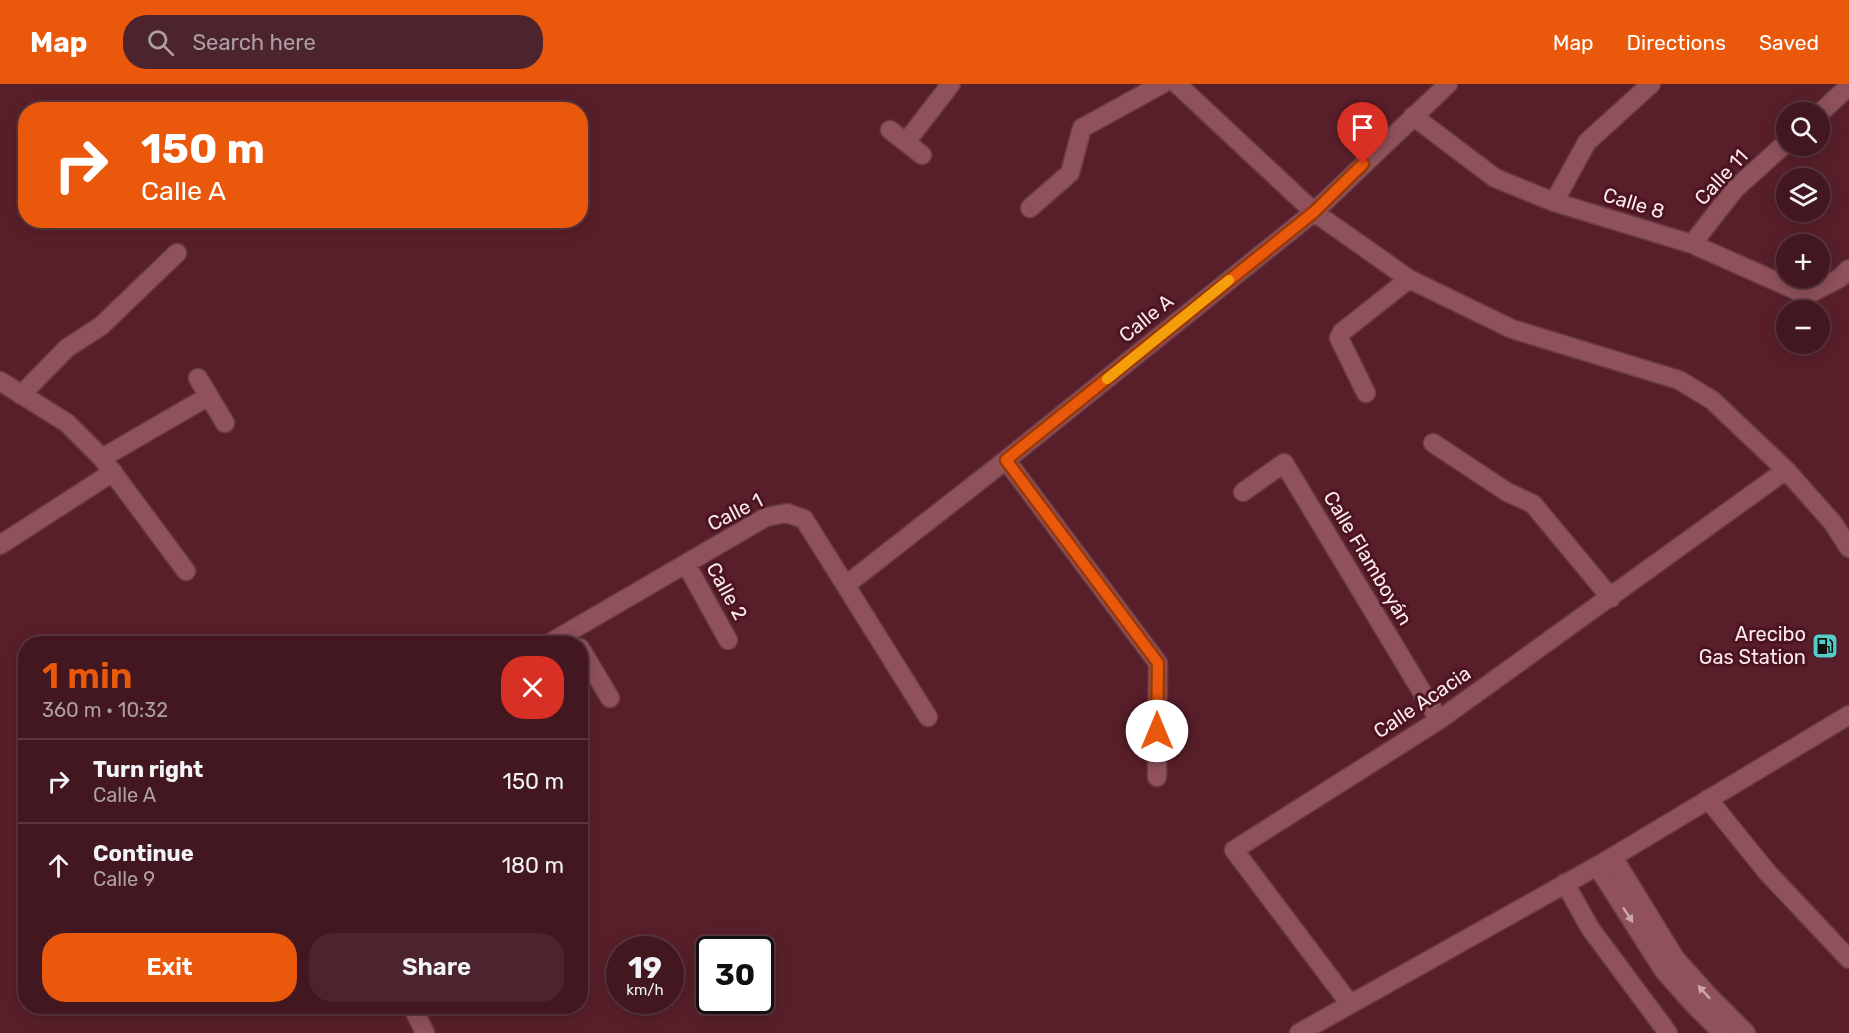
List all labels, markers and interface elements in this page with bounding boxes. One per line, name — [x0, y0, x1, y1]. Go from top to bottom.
search box — [123, 15, 543, 69]
text: Map — [30, 26, 87, 59]
icon: search — [144, 26, 177, 59]
text: Search here — [192, 29, 316, 56]
text: Map — [1553, 30, 1594, 55]
text: Directions — [1627, 30, 1726, 55]
text: Saved — [1759, 30, 1819, 55]
pin — [1337, 102, 1388, 164]
map controls — [1776, 102, 1830, 354]
button: search — [1776, 102, 1830, 156]
icon: arrive — [1346, 111, 1379, 144]
text: 150 m — [141, 124, 265, 174]
icon: right — [42, 126, 120, 204]
street label: Calle 11 — [1689, 144, 1753, 210]
button: layers — [1776, 168, 1830, 222]
text: Calle A — [141, 175, 226, 207]
street label: Calle 8 — [1600, 182, 1668, 224]
button: + — [1776, 234, 1830, 288]
street label: Calle A — [1114, 289, 1178, 347]
button: − — [1776, 300, 1830, 354]
street label: Calle Flamboyán — [1318, 487, 1418, 629]
street label: Calle 1 — [703, 488, 767, 536]
street label: Calle 2 — [701, 558, 753, 624]
place label: Arecibo Gas Station — [1699, 622, 1806, 669]
fuel station icon: Arecibo Gas Station — [1810, 631, 1840, 661]
text: 1 min — [42, 654, 133, 697]
button: close — [501, 656, 564, 719]
street label: Calle Acacia — [1369, 661, 1475, 743]
text: 360 m · 10:32 — [42, 698, 168, 722]
position arrow — [1125, 699, 1189, 763]
text: Turn right — [93, 756, 203, 783]
icon: right — [42, 765, 75, 798]
text: 150 m — [503, 768, 564, 795]
text: Calle A — [93, 783, 156, 807]
text: Continue — [93, 840, 194, 867]
icon: ahead — [42, 849, 75, 882]
text: 180 m — [502, 852, 564, 879]
text: Calle 9 — [93, 867, 155, 891]
one-way arrow — [1623, 907, 1634, 923]
button: Exit — [42, 933, 297, 1002]
button: Share — [309, 933, 564, 1002]
speed limit sign: 30 — [696, 936, 774, 1014]
text: 19 — [628, 950, 662, 986]
text: km/h — [626, 981, 664, 999]
one-way arrow — [1698, 985, 1712, 999]

